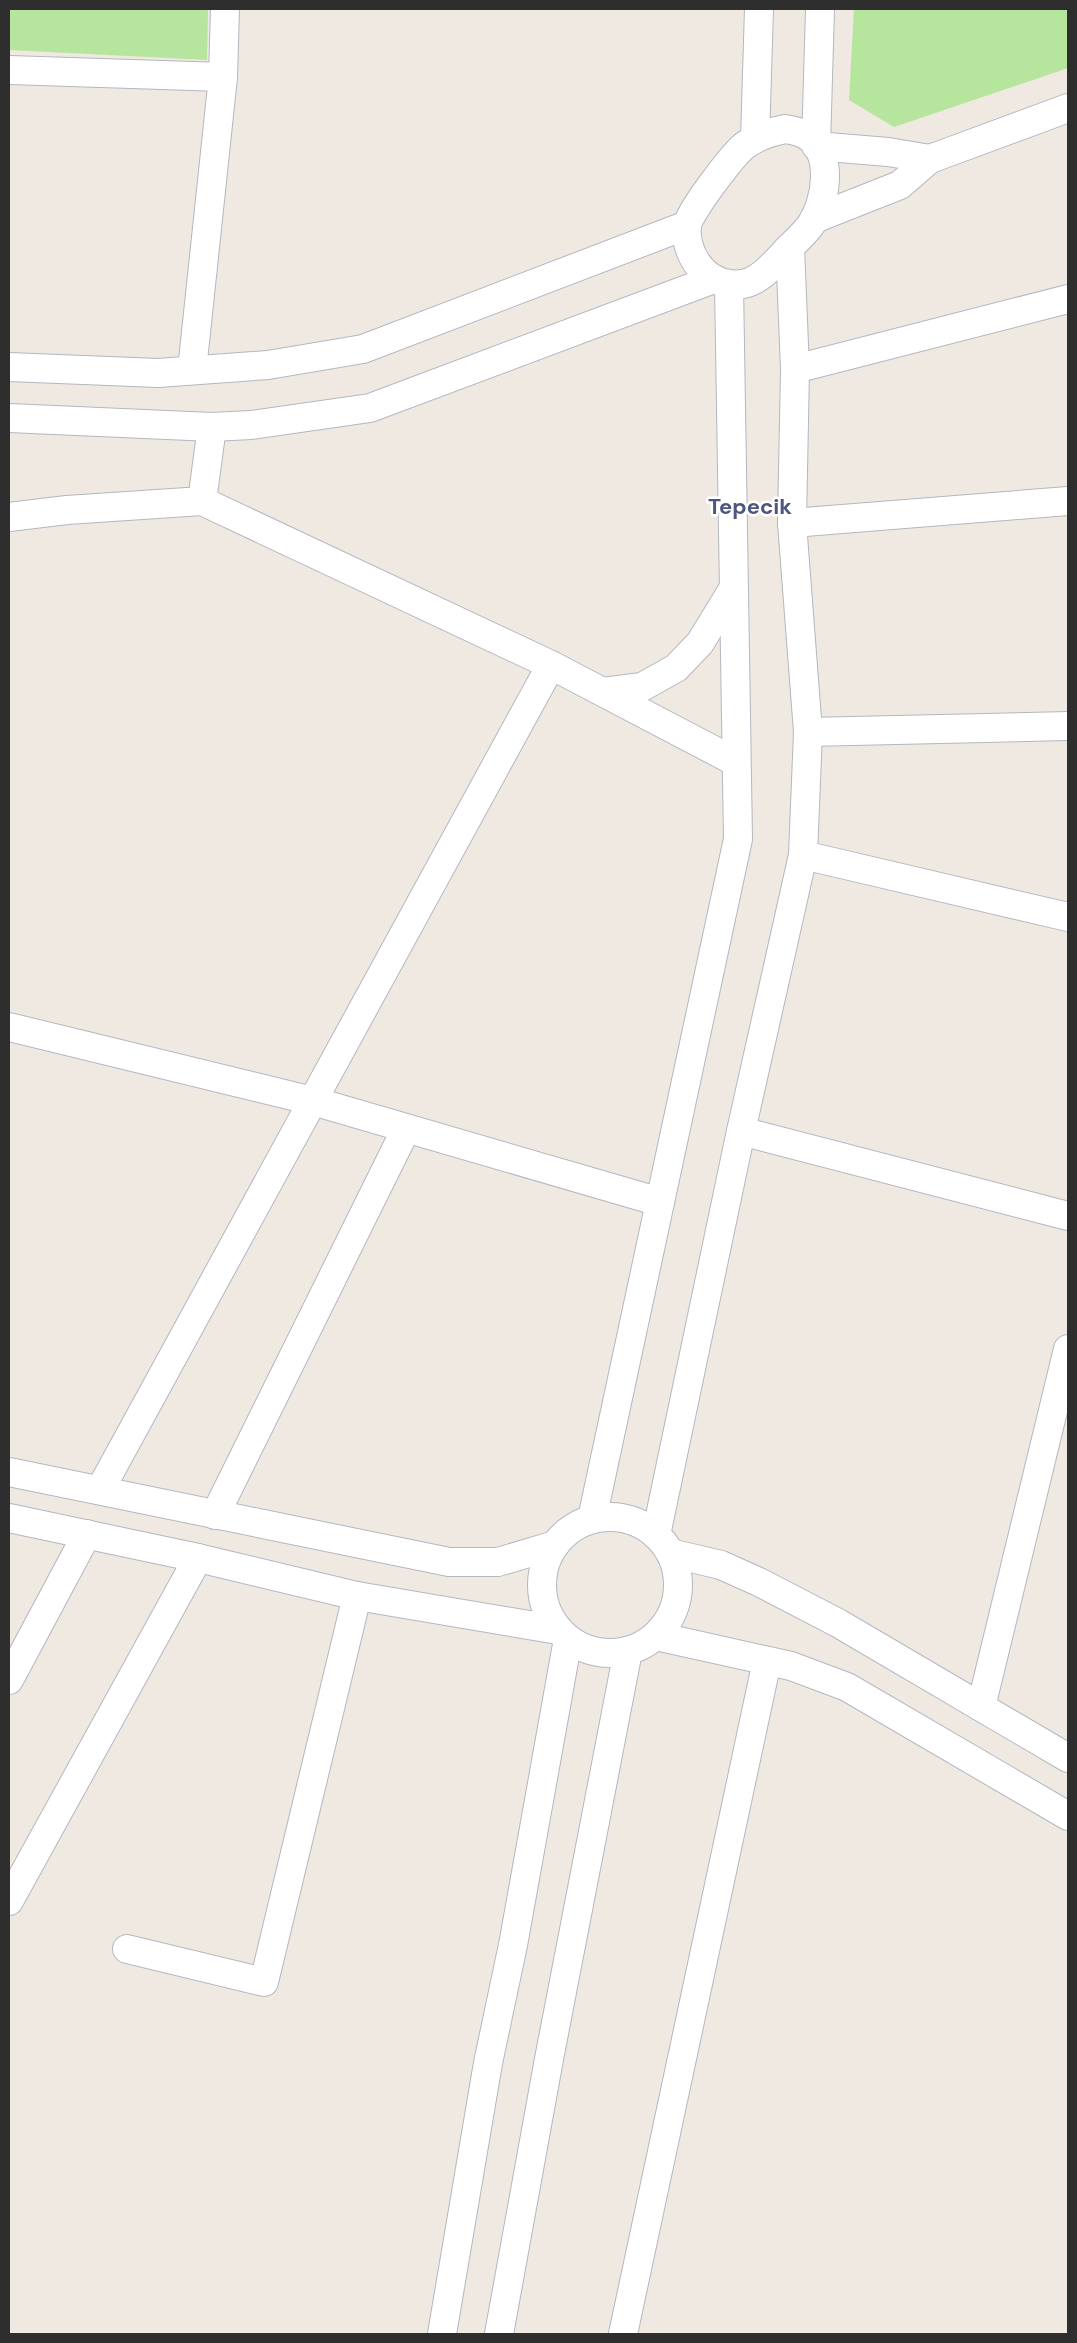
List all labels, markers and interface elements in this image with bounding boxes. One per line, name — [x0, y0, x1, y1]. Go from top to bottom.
district label: Tepecik — [708, 492, 792, 521]

